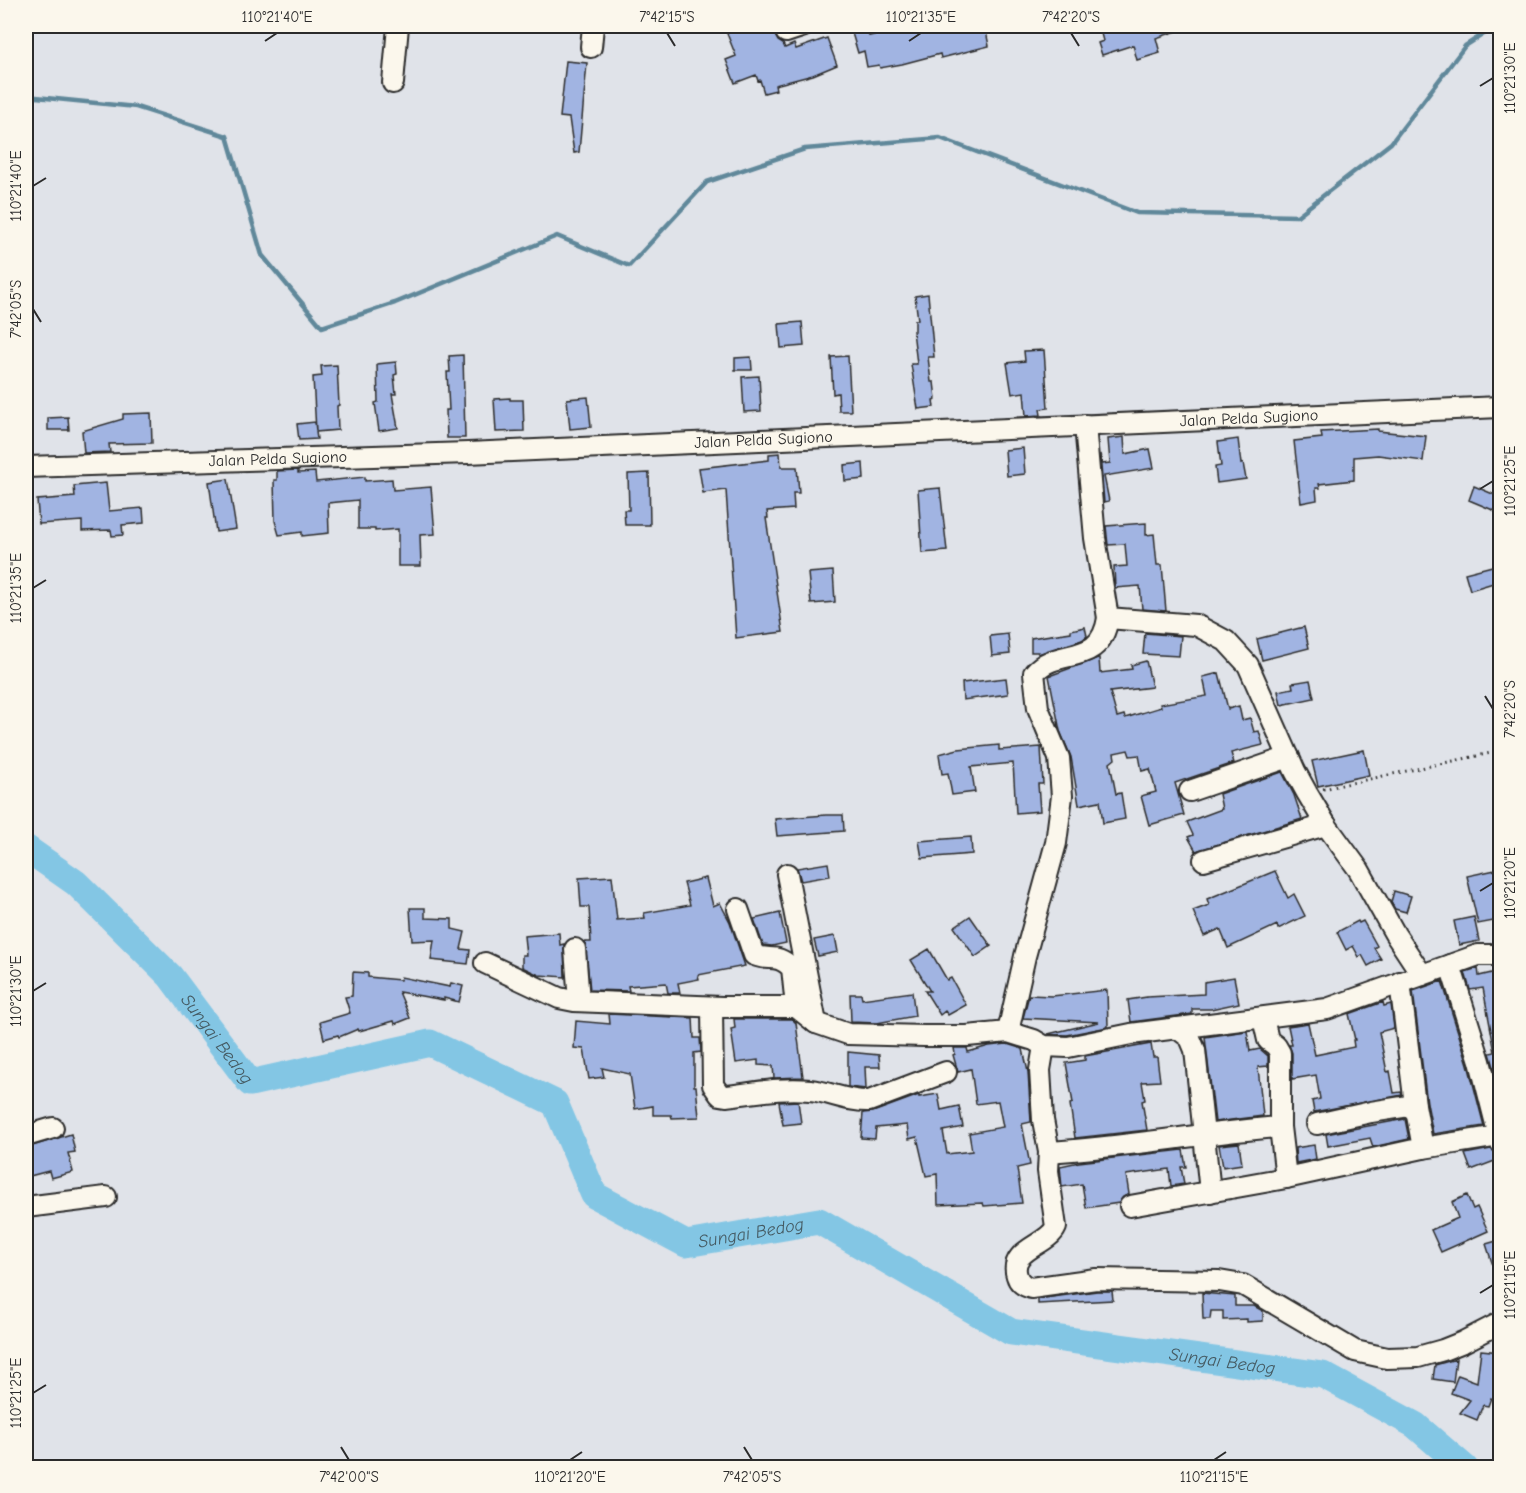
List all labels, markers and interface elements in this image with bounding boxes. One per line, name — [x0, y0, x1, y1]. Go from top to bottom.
text: 110°21'40"E — [241, 8, 313, 26]
text: 7°42'15"S — [639, 8, 695, 26]
text: 110°21'35"E — [886, 8, 956, 26]
text: 7°42'20"S — [1042, 8, 1100, 26]
text: 110°21'30"E — [1501, 42, 1519, 114]
text: 110°21'40"E — [7, 150, 25, 222]
text: 7°42'05"S — [7, 280, 25, 338]
street label: Jalan Pelda Sugiono — [1179, 406, 1319, 430]
street label: Jalan Pelda Sugiono — [694, 428, 833, 452]
text: 110°21'25"E — [1501, 446, 1519, 516]
street label: Jalan Pelda Sugiono — [208, 448, 347, 470]
text: 110°21'35"E — [7, 553, 25, 623]
text: 7°42'20"S — [1501, 680, 1519, 738]
text: 110°21'20"E — [1501, 847, 1519, 919]
text: 110°21'30"E — [7, 955, 25, 1027]
water label: Sungai Bedog — [177, 990, 258, 1088]
water label: Sungai Bedog — [697, 1213, 805, 1252]
text: 110°21'15"E — [1501, 1251, 1519, 1319]
water label: Sungai Bedog — [1168, 1343, 1277, 1379]
text: 110°21'25"E — [7, 1358, 25, 1428]
text: 7°42'00"S — [319, 1468, 379, 1486]
text: 110°21'20"E — [534, 1468, 606, 1486]
text: 7°42'05"S — [723, 1468, 781, 1486]
text: 110°21'15"E — [1180, 1468, 1248, 1486]

